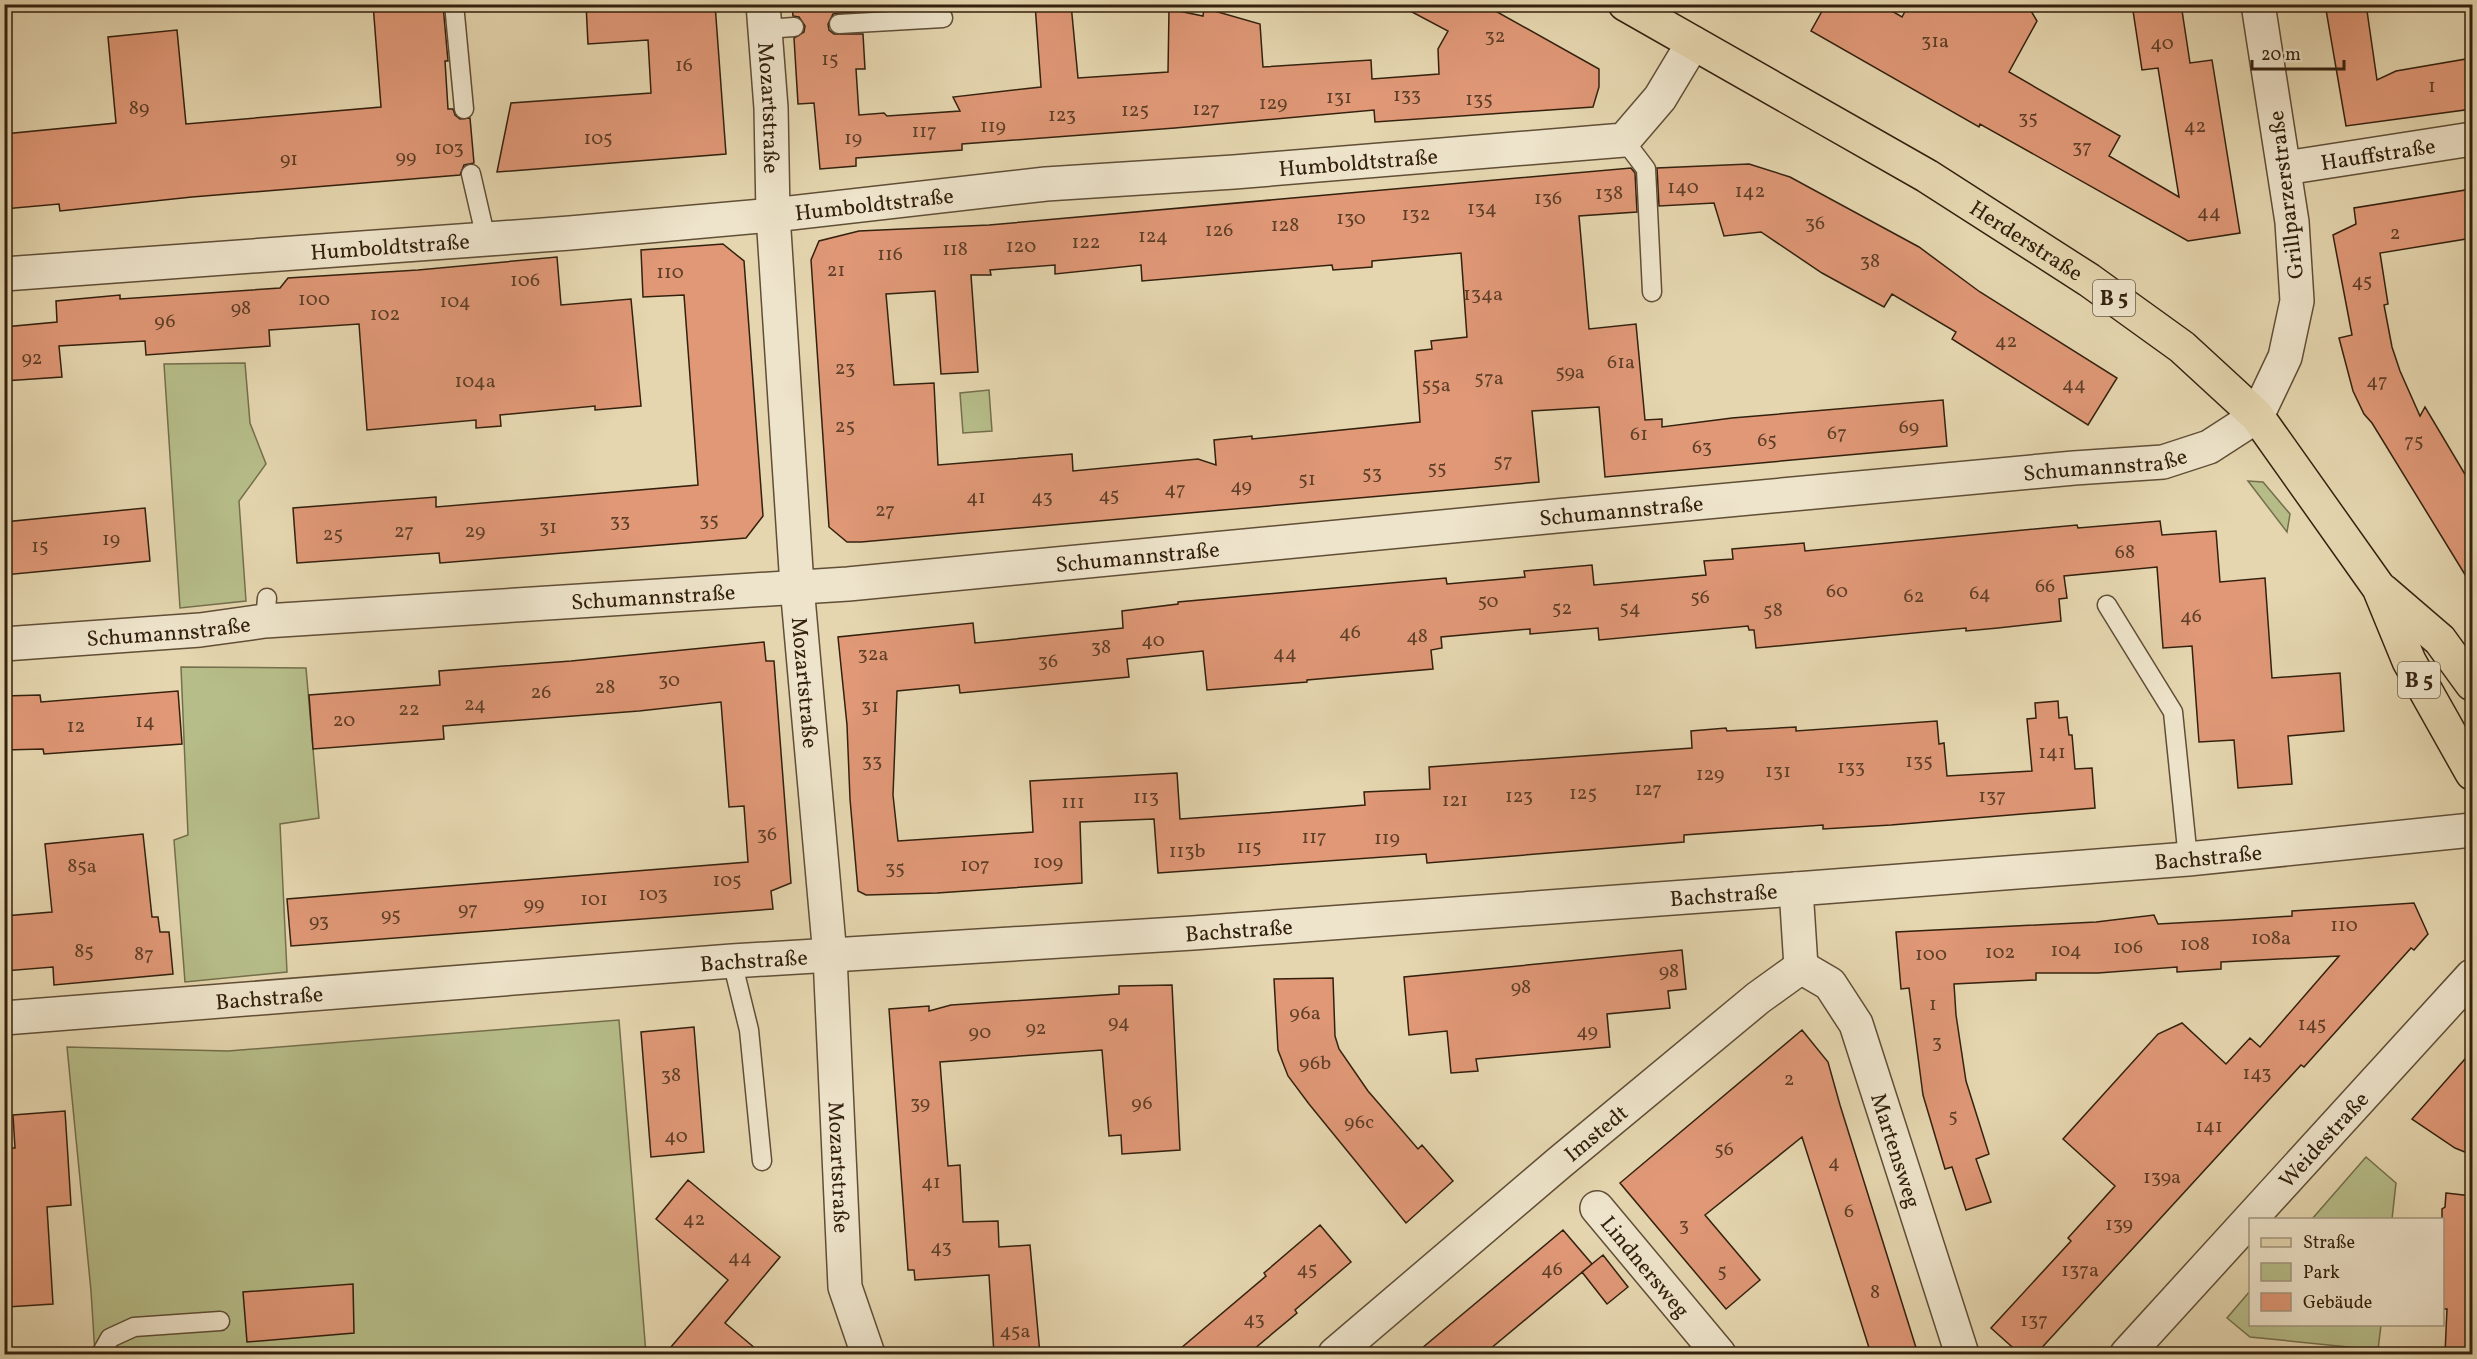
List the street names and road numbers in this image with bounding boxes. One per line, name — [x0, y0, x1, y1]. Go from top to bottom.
street label: Mozartstraße — [748, 41, 785, 174]
street label: Grillparzerstraße — [2262, 109, 2313, 281]
street label: Hauffstraße — [2319, 132, 2438, 180]
street label: Humboldtstraße — [1278, 142, 1439, 186]
street label: Humboldtstraße — [793, 182, 955, 230]
street label: Herderstraße — [1963, 194, 2088, 290]
street label: Humboldtstraße — [309, 227, 471, 270]
road number: B 5 — [2093, 280, 2135, 316]
street label: Schumannstraße — [2022, 442, 2192, 491]
street label: Schumannstraße — [1538, 489, 1705, 536]
street label: Schumannstraße — [1054, 535, 1221, 582]
street label: Schumannstraße — [570, 578, 736, 620]
street label: Schumannstraße — [86, 610, 253, 656]
street label: Mozartstraße — [782, 616, 824, 750]
road number: B 5 — [2398, 662, 2440, 698]
street label: Bachstraße — [2153, 839, 2264, 880]
street label: Bachstraße — [1669, 877, 1779, 916]
street label: Bachstraße — [1184, 913, 1294, 951]
street label: Bachstraße — [699, 943, 809, 981]
street label: Bachstraße — [214, 980, 324, 1019]
street label: Weidestraße — [2273, 1086, 2377, 1196]
street label: Martensweg — [1861, 1090, 1927, 1213]
street label: Imstedt — [1559, 1099, 1636, 1170]
street label: Mozartstraße — [819, 1101, 856, 1234]
street label: Lindnersweg — [1592, 1210, 1696, 1326]

